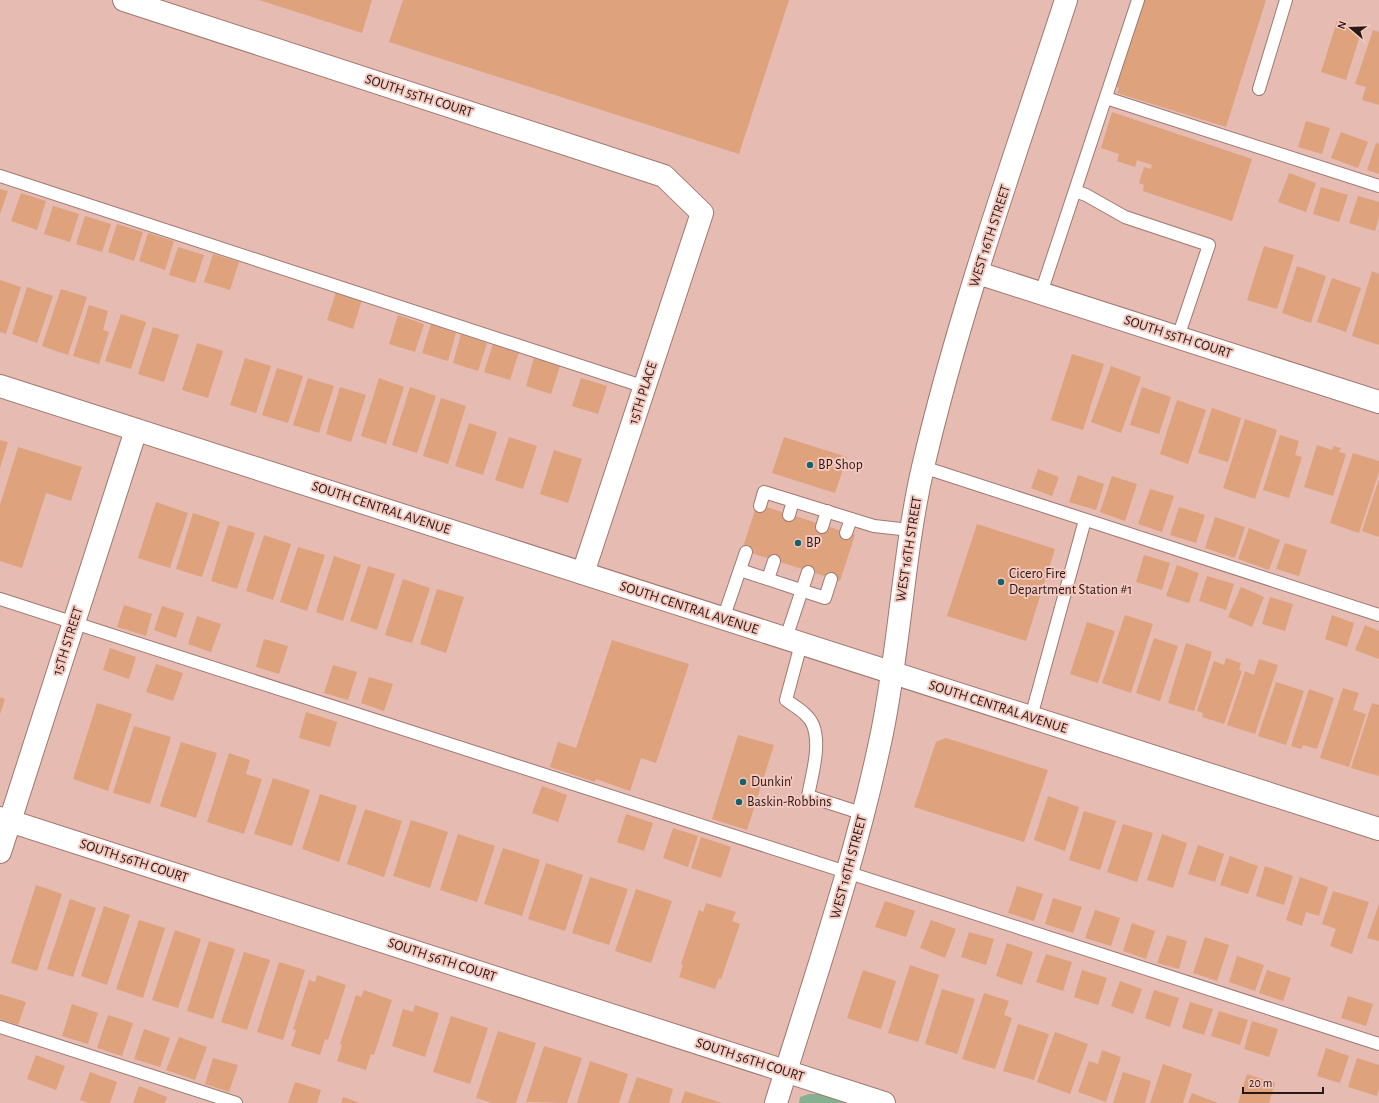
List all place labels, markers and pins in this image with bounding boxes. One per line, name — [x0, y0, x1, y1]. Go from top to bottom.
place label: BP Shop — [818, 458, 863, 472]
marker: BP Shop — [805, 460, 815, 470]
place label: BP — [806, 536, 821, 550]
marker: BP — [793, 538, 803, 548]
place label: Cicero Fire Department Station #1 — [1009, 567, 1132, 597]
marker: Cicero Fire Department Station #1 — [996, 577, 1006, 587]
place label: Dunkin' — [751, 775, 793, 789]
marker: Dunkin' — [738, 777, 748, 787]
place label: Baskin-Robbins — [747, 795, 831, 809]
marker: Baskin-Robbins — [734, 797, 744, 807]

